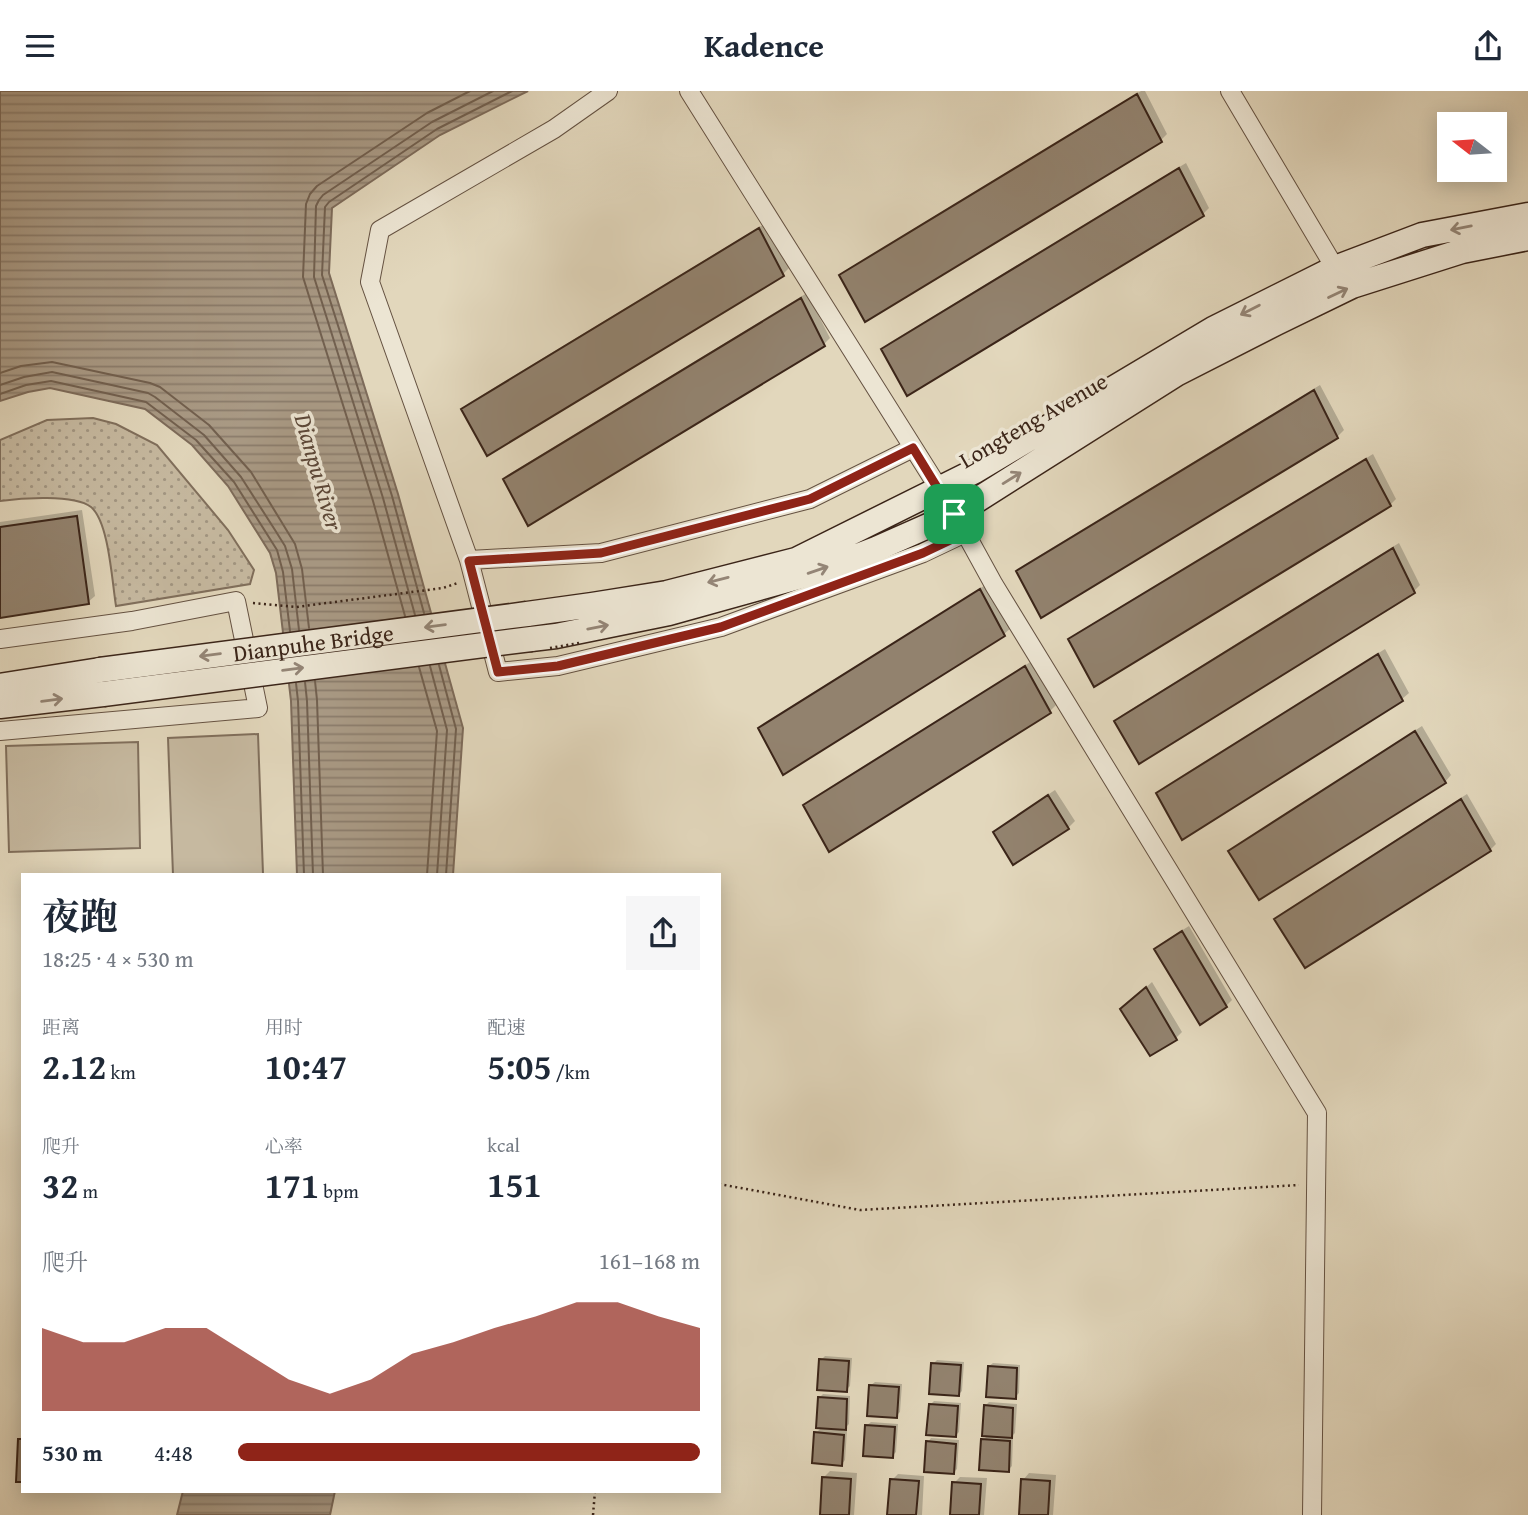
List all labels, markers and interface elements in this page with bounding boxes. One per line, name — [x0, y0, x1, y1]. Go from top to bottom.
text: Kadence — [704, 22, 824, 69]
icon: menu — [21, 27, 59, 65]
icon: share — [1469, 27, 1507, 65]
north arrow — [1437, 112, 1507, 182]
map controls — [1437, 112, 1507, 182]
one-way arrow — [1450, 221, 1473, 235]
one-way arrow — [1327, 286, 1348, 299]
one-way arrow — [1240, 304, 1261, 318]
street label: Longteng Avenue — [953, 364, 1113, 476]
water label: Dianpu River — [285, 409, 353, 535]
one-way arrow — [1002, 470, 1022, 484]
pin — [924, 484, 984, 544]
icon: arrive — [935, 495, 973, 533]
one-way arrow — [807, 563, 829, 575]
one-way arrow — [707, 574, 730, 587]
street label: Dianpuhe Bridge — [231, 615, 395, 669]
one-way arrow — [424, 619, 447, 632]
one-way arrow — [586, 620, 609, 633]
one-way arrow — [199, 649, 222, 662]
one-way arrow — [281, 663, 303, 676]
one-way arrow — [40, 694, 63, 707]
text: 夜跑 — [42, 888, 118, 944]
button: share — [626, 896, 700, 970]
text: 18:25 · 4 × 530 m — [42, 942, 194, 975]
text: 距离 — [42, 1013, 80, 1041]
text: 用时 — [265, 1013, 303, 1041]
text: 配速 — [487, 1013, 525, 1041]
text: 2.12 — [42, 1041, 106, 1092]
text: 10:47 — [265, 1041, 347, 1092]
text: 5:05 — [487, 1041, 552, 1092]
text: km — [106, 1058, 136, 1086]
text: /km — [552, 1058, 590, 1086]
text: kcal — [487, 1131, 520, 1159]
text: 爬升 — [42, 1132, 80, 1160]
text: 心率 — [265, 1132, 303, 1160]
text: 151 — [487, 1159, 542, 1210]
text: 32 — [42, 1160, 78, 1211]
text: 171 — [265, 1160, 319, 1211]
text: m — [78, 1177, 98, 1205]
text: bpm — [319, 1177, 359, 1205]
text: 161–168 m — [599, 1244, 700, 1277]
text: 爬升 — [42, 1245, 88, 1278]
text: 530 m — [42, 1436, 103, 1469]
text: 4:48 — [154, 1436, 193, 1469]

